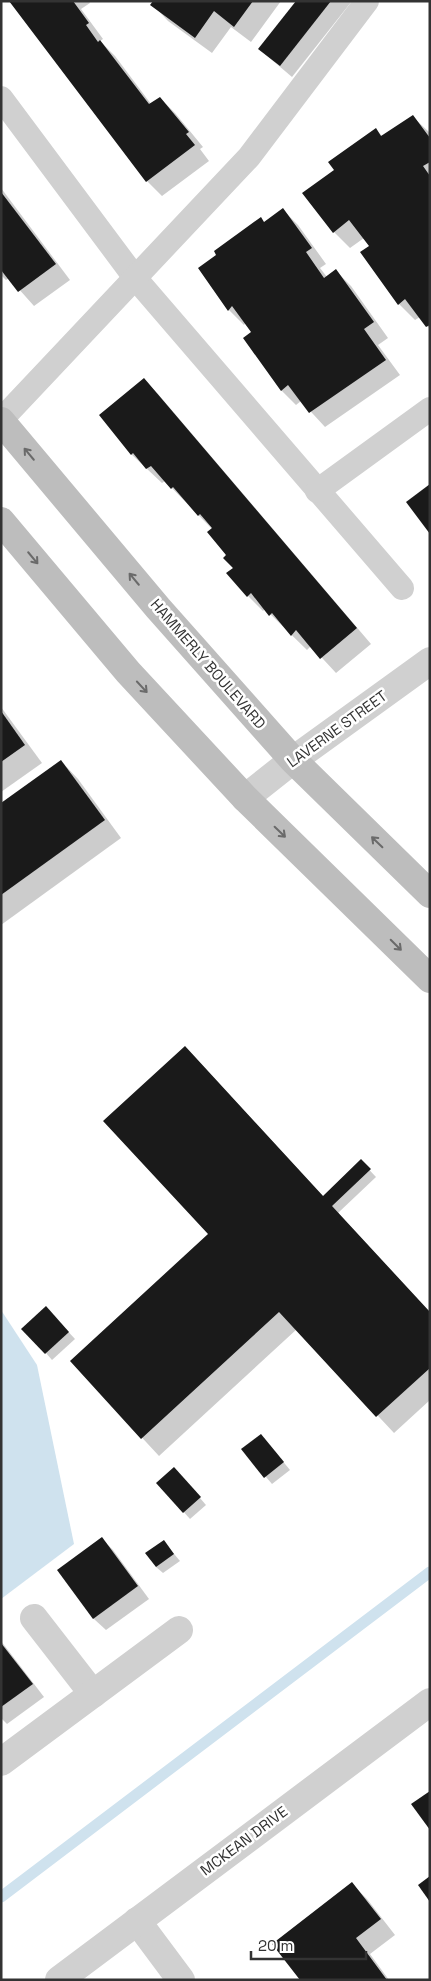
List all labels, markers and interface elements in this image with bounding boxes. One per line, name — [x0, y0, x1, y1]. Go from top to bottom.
one-way arrow — [23, 448, 35, 461]
one-way arrow — [27, 552, 38, 565]
one-way arrow — [128, 572, 139, 585]
street label: HAMMERLY BOULEVARD — [147, 595, 270, 733]
one-way arrow — [136, 681, 148, 693]
street label: LAVERNE STREET — [283, 686, 391, 771]
one-way arrow — [274, 826, 286, 838]
one-way arrow — [371, 836, 383, 848]
one-way arrow — [390, 939, 403, 951]
street label: MCKEAN DRIVE — [196, 1802, 291, 1880]
scale bar — [251, 1928, 366, 1960]
text: 20 m — [258, 1936, 293, 1955]

